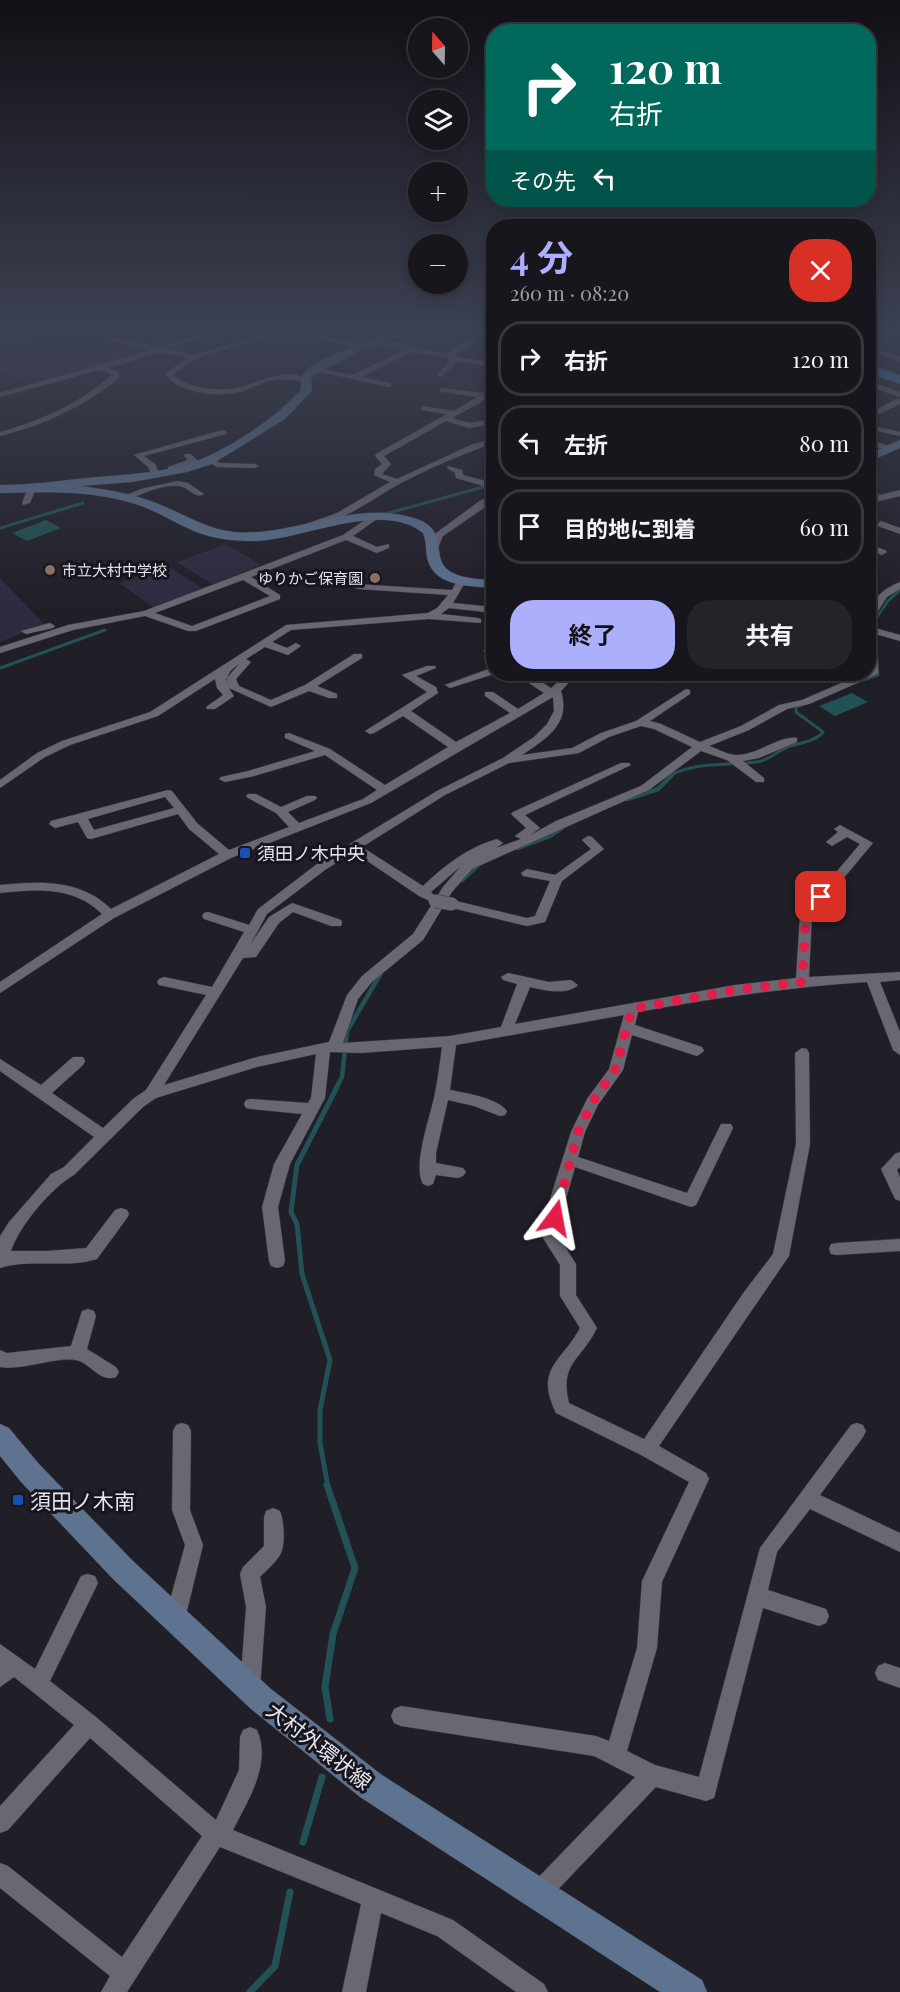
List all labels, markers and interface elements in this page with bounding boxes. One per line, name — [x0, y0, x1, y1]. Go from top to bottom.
north arrow — [408, 18, 468, 78]
map controls — [408, 18, 468, 294]
text: 120 m — [609, 39, 722, 95]
icon: right — [510, 48, 588, 126]
button: layers — [408, 90, 468, 150]
text: 右折 — [609, 95, 663, 131]
button: + — [408, 162, 468, 222]
icon: left — [588, 162, 621, 195]
text: その先 — [510, 165, 576, 195]
text: 4 分 — [510, 232, 573, 280]
button: − — [408, 234, 468, 294]
button: close — [789, 239, 852, 302]
text: 260 m · 08:20 — [510, 279, 629, 306]
icon: right — [513, 342, 546, 375]
text: 120 m — [792, 344, 849, 374]
text: 右折 — [564, 345, 608, 375]
icon: left — [513, 426, 546, 459]
text: 80 m — [799, 428, 849, 458]
text: 左折 — [564, 429, 608, 459]
icon: arrive — [513, 510, 546, 543]
text: 60 m — [799, 512, 849, 542]
text: 目的地に到着 — [564, 513, 696, 543]
place label: 市立大村中学校 — [62, 560, 167, 580]
marker: 市立大村中学校 — [43, 563, 57, 577]
place label: ゆりかご保育園 — [258, 568, 363, 588]
marker: ゆりかご保育園 — [368, 571, 382, 585]
button: 終了 — [510, 600, 675, 669]
button: 共有 — [687, 600, 852, 669]
place label: 須田ノ木中央 — [257, 841, 365, 865]
marker: 須田ノ木中央 — [238, 846, 252, 860]
pin — [795, 871, 846, 922]
icon: arrive — [804, 880, 837, 913]
position arrow — [523, 1186, 587, 1250]
place label: 須田ノ木南 — [30, 1486, 135, 1514]
marker: 須田ノ木南 — [11, 1493, 25, 1507]
street label: 大村外環状線 — [262, 1695, 378, 1795]

